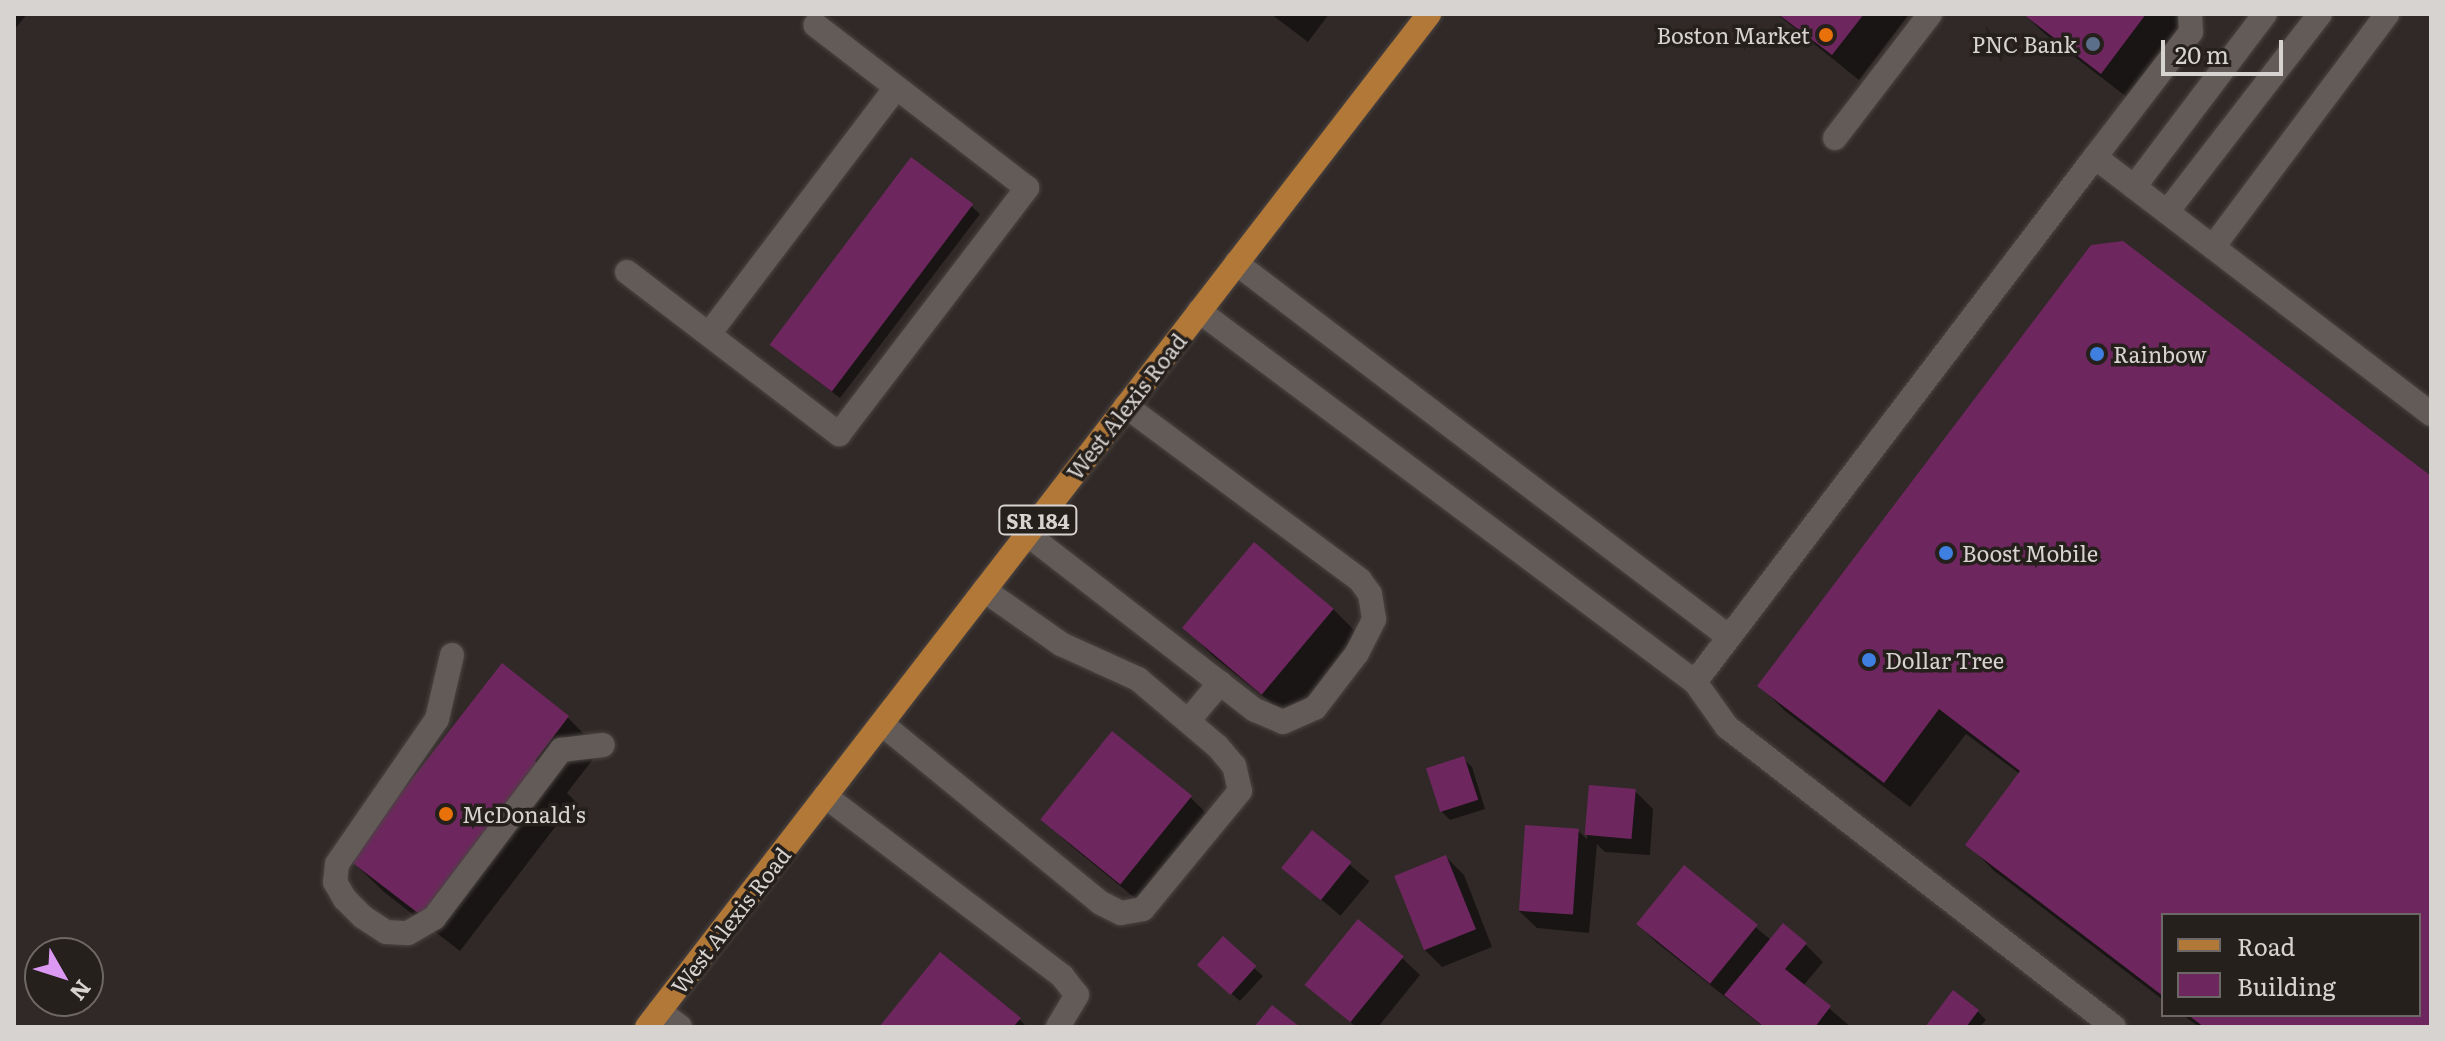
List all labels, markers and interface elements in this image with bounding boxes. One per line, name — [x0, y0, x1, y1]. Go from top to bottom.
place label: Boston Market — [1656, 22, 1810, 48]
scale bar — [2165, 24, 2287, 74]
marker: Boston Market — [1817, 26, 1835, 44]
place label: PNC Bank — [1972, 31, 2077, 57]
marker: PNC Bank — [2084, 35, 2102, 53]
text: 20 m — [2175, 36, 2229, 71]
street label: West Alexis Road — [1061, 328, 1191, 484]
place label: Rainbow — [2113, 341, 2207, 367]
marker: Rainbow — [2088, 345, 2106, 363]
road number: SR 184 — [998, 504, 1078, 536]
place label: Boost Mobile — [1962, 540, 2098, 566]
marker: Boost Mobile — [1937, 544, 1955, 562]
place label: Dollar Tree — [1885, 647, 2004, 673]
marker: Dollar Tree — [1860, 651, 1878, 669]
place label: McDonald's — [462, 801, 586, 827]
marker: McDonald's — [437, 805, 455, 823]
street label: West Alexis Road — [665, 842, 795, 998]
legend — [2161, 913, 2421, 1017]
text: Road — [2237, 928, 2295, 963]
north arrow — [24, 937, 104, 1017]
text: Building — [2237, 968, 2336, 1003]
text: N — [63, 974, 100, 1009]

